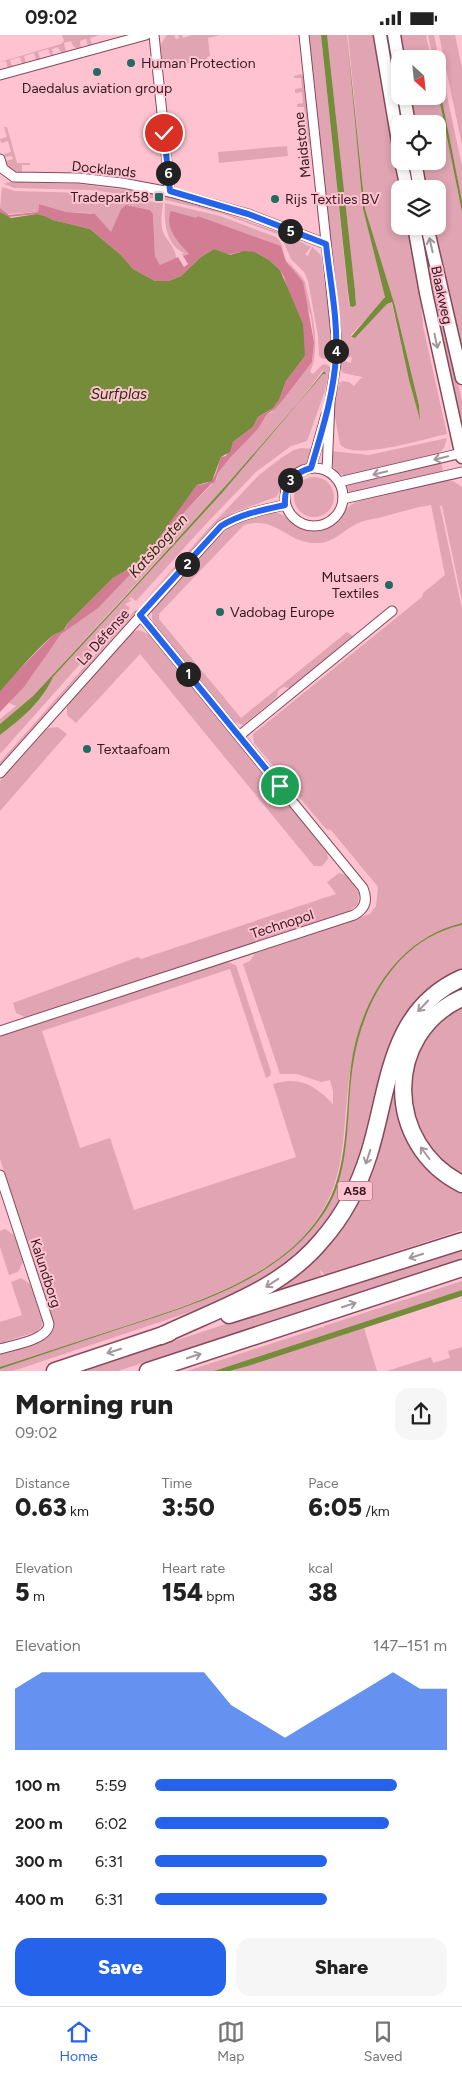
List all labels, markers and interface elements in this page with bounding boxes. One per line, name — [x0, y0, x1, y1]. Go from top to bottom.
text: 09:02 — [25, 6, 77, 29]
north arrow — [391, 50, 446, 105]
map controls — [391, 50, 446, 235]
place label: Human Protection — [141, 55, 256, 72]
marker: Human Protection — [125, 57, 137, 69]
marker: Daedalus aviation group — [91, 66, 103, 78]
place label: Daedalus aviation group — [22, 80, 172, 97]
street label: Maidstone — [291, 111, 314, 179]
pin — [143, 112, 185, 154]
button: locate — [391, 115, 446, 170]
icon: check — [150, 119, 178, 147]
street label: Docklands — [71, 158, 137, 181]
pin: 6 — [156, 161, 180, 185]
text: 6 — [164, 165, 173, 182]
button: layers — [391, 180, 446, 235]
place label: Tradepark58 — [71, 189, 149, 206]
marker: Tradepark58 — [153, 191, 165, 203]
place label: Rijs Textiles BV — [285, 191, 380, 208]
marker: Rijs Textiles BV — [269, 193, 281, 205]
pin: 5 — [278, 219, 302, 243]
text: 5 — [286, 223, 295, 240]
one-way arrow — [426, 238, 435, 254]
street label: Blaakweg — [427, 264, 456, 326]
one-way arrow — [432, 332, 442, 348]
pin: 4 — [324, 339, 348, 363]
text: 4 — [332, 343, 341, 360]
water label: Surfplas — [91, 385, 147, 403]
one-way arrow — [433, 454, 449, 463]
pin: 3 — [278, 467, 302, 493]
one-way arrow — [372, 469, 388, 478]
text: 3 — [287, 472, 294, 489]
water label: Katsbogten — [125, 510, 191, 582]
pin: 2 — [174, 551, 200, 577]
text: 2 — [183, 556, 192, 573]
place label: Mutsaers Textiles — [321, 569, 379, 602]
marker: Mutsaers Textiles — [383, 579, 395, 591]
place label: Vadobag Europe — [230, 604, 335, 621]
street label: La Défense — [74, 605, 133, 669]
marker: Vadobag Europe — [214, 606, 226, 618]
pin: 1 — [176, 661, 200, 687]
text: 1 — [186, 666, 191, 683]
place label: Textaafoam — [97, 741, 170, 758]
marker: Textaafoam — [81, 743, 93, 755]
pin — [259, 765, 301, 807]
icon: arrive — [266, 772, 294, 800]
street label: Technopol — [248, 906, 316, 943]
one-way arrow — [417, 1000, 429, 1012]
one-way arrow — [420, 1146, 430, 1160]
one-way arrow — [362, 1148, 372, 1164]
road number: A58 — [338, 1181, 372, 1201]
street label: Kalundborg — [26, 1236, 65, 1310]
one-way arrow — [408, 1251, 424, 1261]
one-way arrow — [265, 1278, 279, 1288]
one-way arrow — [341, 1300, 357, 1310]
one-way arrow — [107, 1347, 123, 1356]
one-way arrow — [186, 1351, 202, 1360]
text: Morning run — [15, 1387, 173, 1421]
button: share — [395, 1388, 447, 1440]
text: 09:02 — [15, 1423, 58, 1442]
text: Distance — [15, 1475, 70, 1492]
text: Time — [162, 1475, 192, 1492]
text: Pace — [308, 1475, 339, 1492]
text: 0.63 — [15, 1492, 67, 1522]
text: 3:50 — [162, 1492, 215, 1522]
text: 6:05 — [308, 1492, 362, 1522]
text: km — [67, 1503, 89, 1520]
text: /km — [362, 1503, 390, 1520]
text: Elevation — [15, 1560, 73, 1577]
text: Heart rate — [162, 1560, 225, 1577]
text: kcal — [308, 1560, 333, 1577]
text: 5 — [15, 1577, 30, 1607]
text: 154 — [162, 1577, 203, 1607]
text: 38 — [308, 1577, 338, 1607]
text: m — [30, 1588, 45, 1605]
text: bpm — [203, 1588, 235, 1605]
text: Elevation — [15, 1636, 81, 1655]
text: 147–151 m — [373, 1636, 447, 1655]
text: 100 m — [15, 1776, 60, 1795]
text: 5:59 — [95, 1776, 127, 1795]
text: 200 m — [15, 1814, 63, 1833]
text: 6:02 — [95, 1814, 127, 1833]
text: 300 m — [15, 1852, 62, 1871]
text: 6:31 — [95, 1852, 123, 1871]
text: 400 m — [15, 1890, 64, 1909]
text: 6:31 — [95, 1890, 123, 1909]
button: Save — [15, 1938, 226, 1996]
button: Share — [236, 1938, 447, 1996]
tab: Home — [60, 2018, 98, 2065]
tab: Map — [217, 2018, 245, 2065]
tab: Saved — [364, 2018, 402, 2065]

